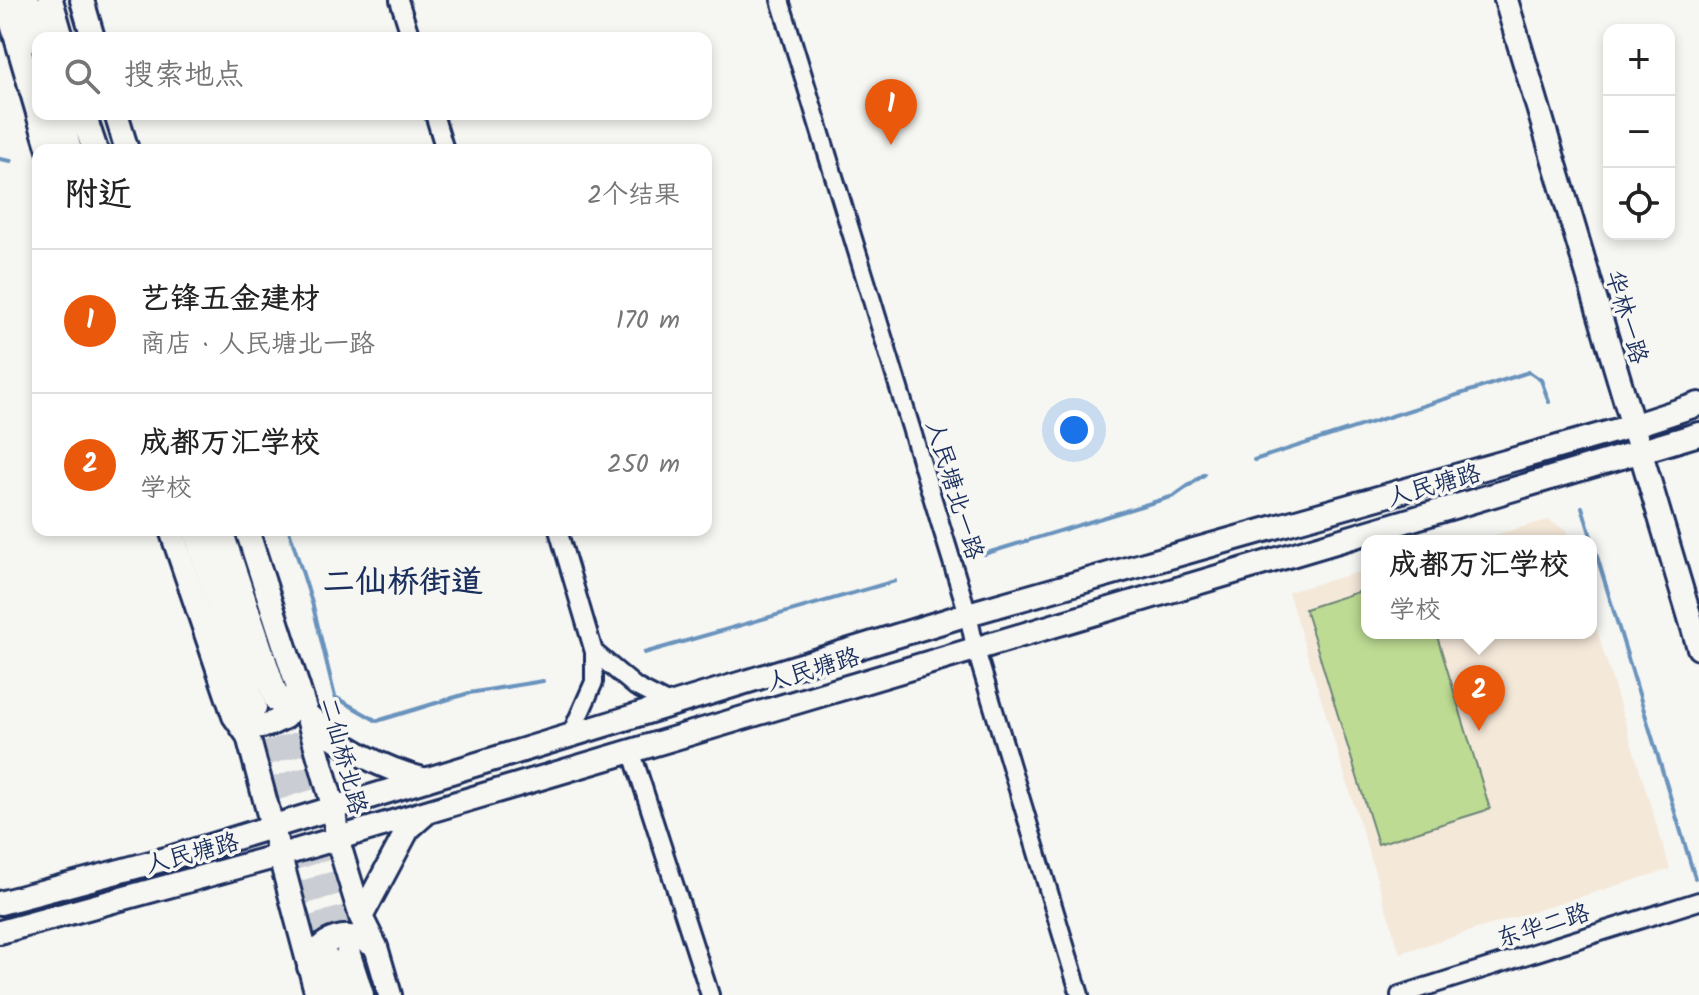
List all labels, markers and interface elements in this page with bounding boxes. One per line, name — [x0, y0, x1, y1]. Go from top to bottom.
map controls — [1603, 24, 1675, 240]
button: + — [1603, 24, 1675, 96]
search box — [32, 32, 712, 120]
text: 搜索地点 — [124, 52, 244, 100]
icon: search — [60, 54, 104, 98]
pin: 1 — [865, 79, 917, 145]
button: − — [1603, 96, 1675, 168]
button: locate — [1603, 168, 1675, 240]
text: 附近 — [64, 169, 132, 223]
text: 2个结果 — [587, 175, 680, 217]
street label: 华林一路 — [1594, 266, 1658, 369]
text: 艺锋五金建材 — [140, 276, 320, 324]
text: 1 — [86, 300, 94, 342]
text: 170 m — [616, 300, 680, 342]
text: 商店 · 人民塘北一路 — [140, 324, 375, 366]
your location — [1054, 410, 1094, 450]
street label: 人民塘北一路 — [914, 416, 993, 565]
text: 成都万汇学校 — [140, 420, 320, 468]
text: 2 — [82, 444, 98, 486]
text: 250 m — [607, 444, 680, 486]
street label: 人民塘路 — [1383, 454, 1486, 518]
text: 学校 — [140, 468, 192, 510]
popup — [1361, 535, 1597, 639]
text: 成都万汇学校 — [1389, 542, 1569, 590]
district label: 二仙桥街道 — [323, 558, 483, 609]
text: 学校 — [1389, 590, 1441, 632]
street label: 人民塘路 — [762, 638, 865, 703]
pin: 2 — [1453, 665, 1505, 731]
street label: 二仙桥北路 — [308, 693, 377, 819]
street label: 人民塘路 — [141, 823, 244, 886]
street label: 东华二路 — [1492, 894, 1595, 959]

